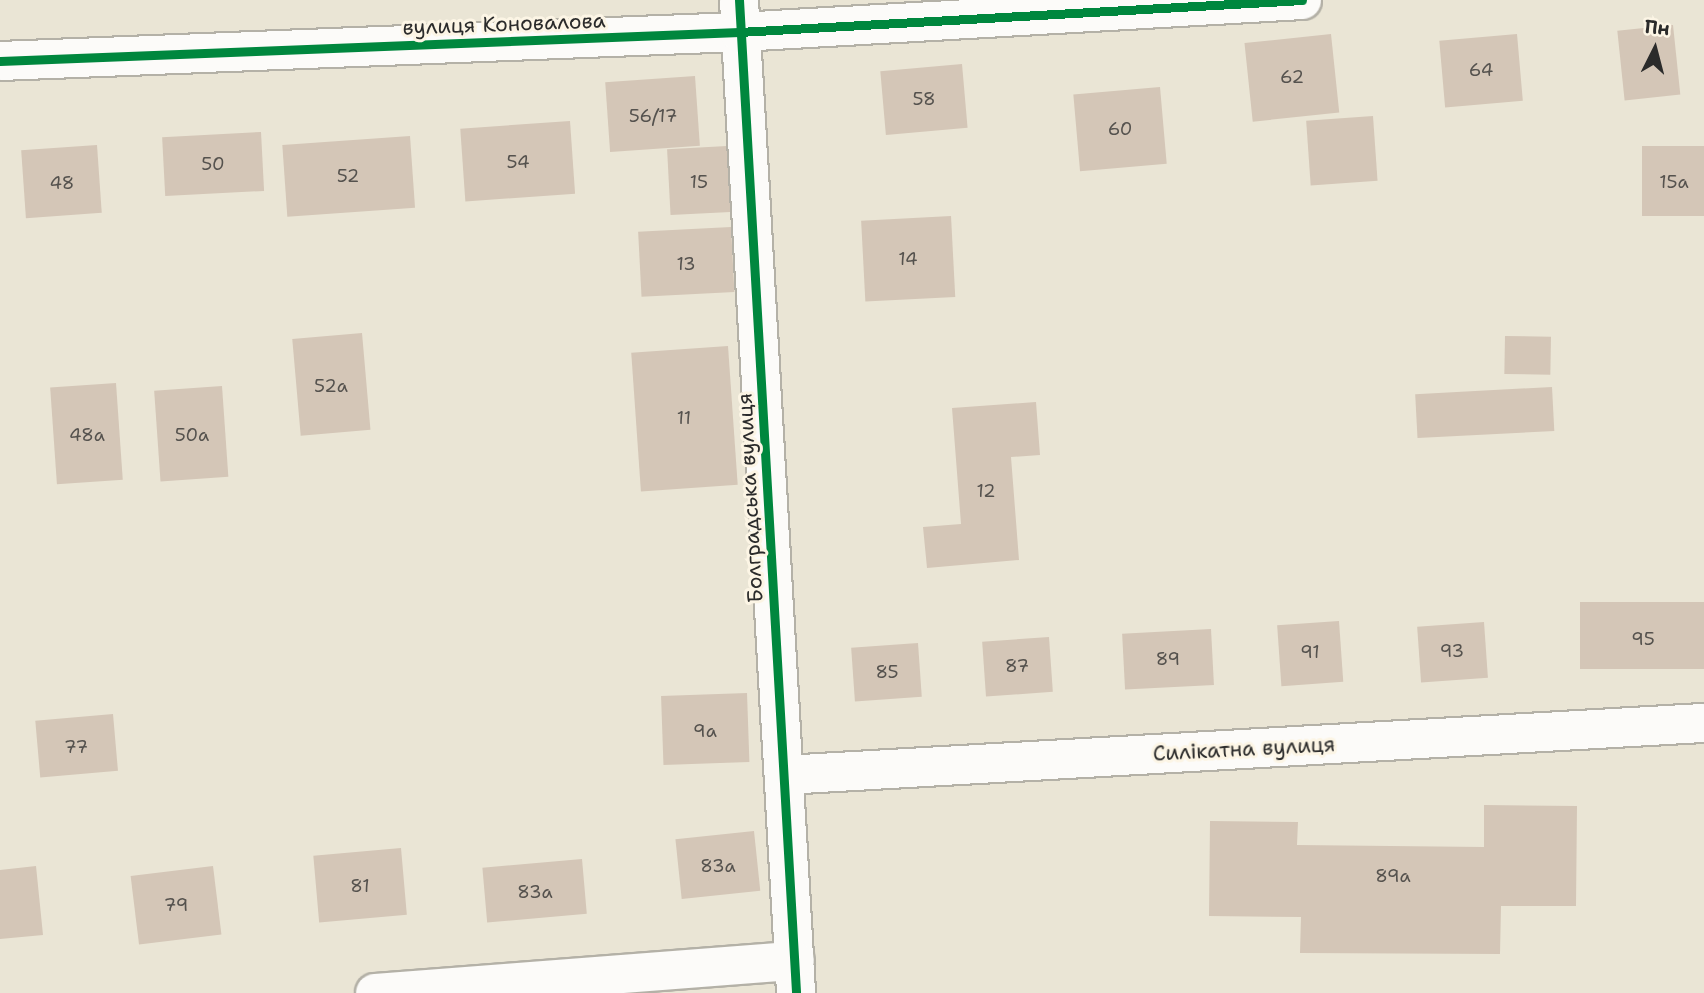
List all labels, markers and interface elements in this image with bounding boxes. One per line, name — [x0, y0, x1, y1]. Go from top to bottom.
street label: вулиця Коновалова — [402, 8, 606, 40]
north arrow — [1620, 14, 1690, 84]
text: Пн — [1643, 14, 1671, 41]
house number: 64 — [1469, 59, 1493, 81]
house number: 62 — [1280, 66, 1304, 88]
house number: 58 — [912, 88, 936, 110]
house number: 56/17 — [629, 105, 677, 127]
house number: 60 — [1108, 118, 1132, 140]
house number: 54 — [506, 151, 530, 173]
house number: 50 — [201, 153, 225, 175]
house number: 52 — [337, 165, 359, 187]
house number: 15 — [690, 171, 708, 193]
house number: 15а — [1659, 171, 1689, 193]
house number: 48 — [50, 172, 74, 194]
house number: 14 — [898, 248, 918, 270]
house number: 13 — [676, 253, 696, 275]
house number: 52а — [314, 375, 348, 397]
street label: Болградська вулиця — [732, 392, 768, 604]
house number: 11 — [677, 407, 691, 429]
house number: 48а — [69, 424, 105, 446]
house number: 50а — [175, 424, 209, 446]
house number: 12 — [976, 480, 996, 502]
house number: 95 — [1631, 628, 1655, 650]
house number: 93 — [1440, 640, 1464, 662]
house number: 91 — [1300, 641, 1320, 663]
house number: 89 — [1156, 648, 1180, 670]
house number: 87 — [1005, 655, 1029, 677]
house number: 85 — [875, 661, 899, 683]
house number: 9а — [693, 720, 717, 742]
street label: Силікатна вулиця — [1152, 732, 1336, 766]
house number: 77 — [64, 736, 88, 758]
house number: 83а — [700, 855, 736, 877]
house number: 89а — [1375, 865, 1411, 887]
house number: 81 — [350, 875, 370, 897]
house number: 83а — [517, 881, 553, 903]
house number: 79 — [164, 894, 188, 916]

